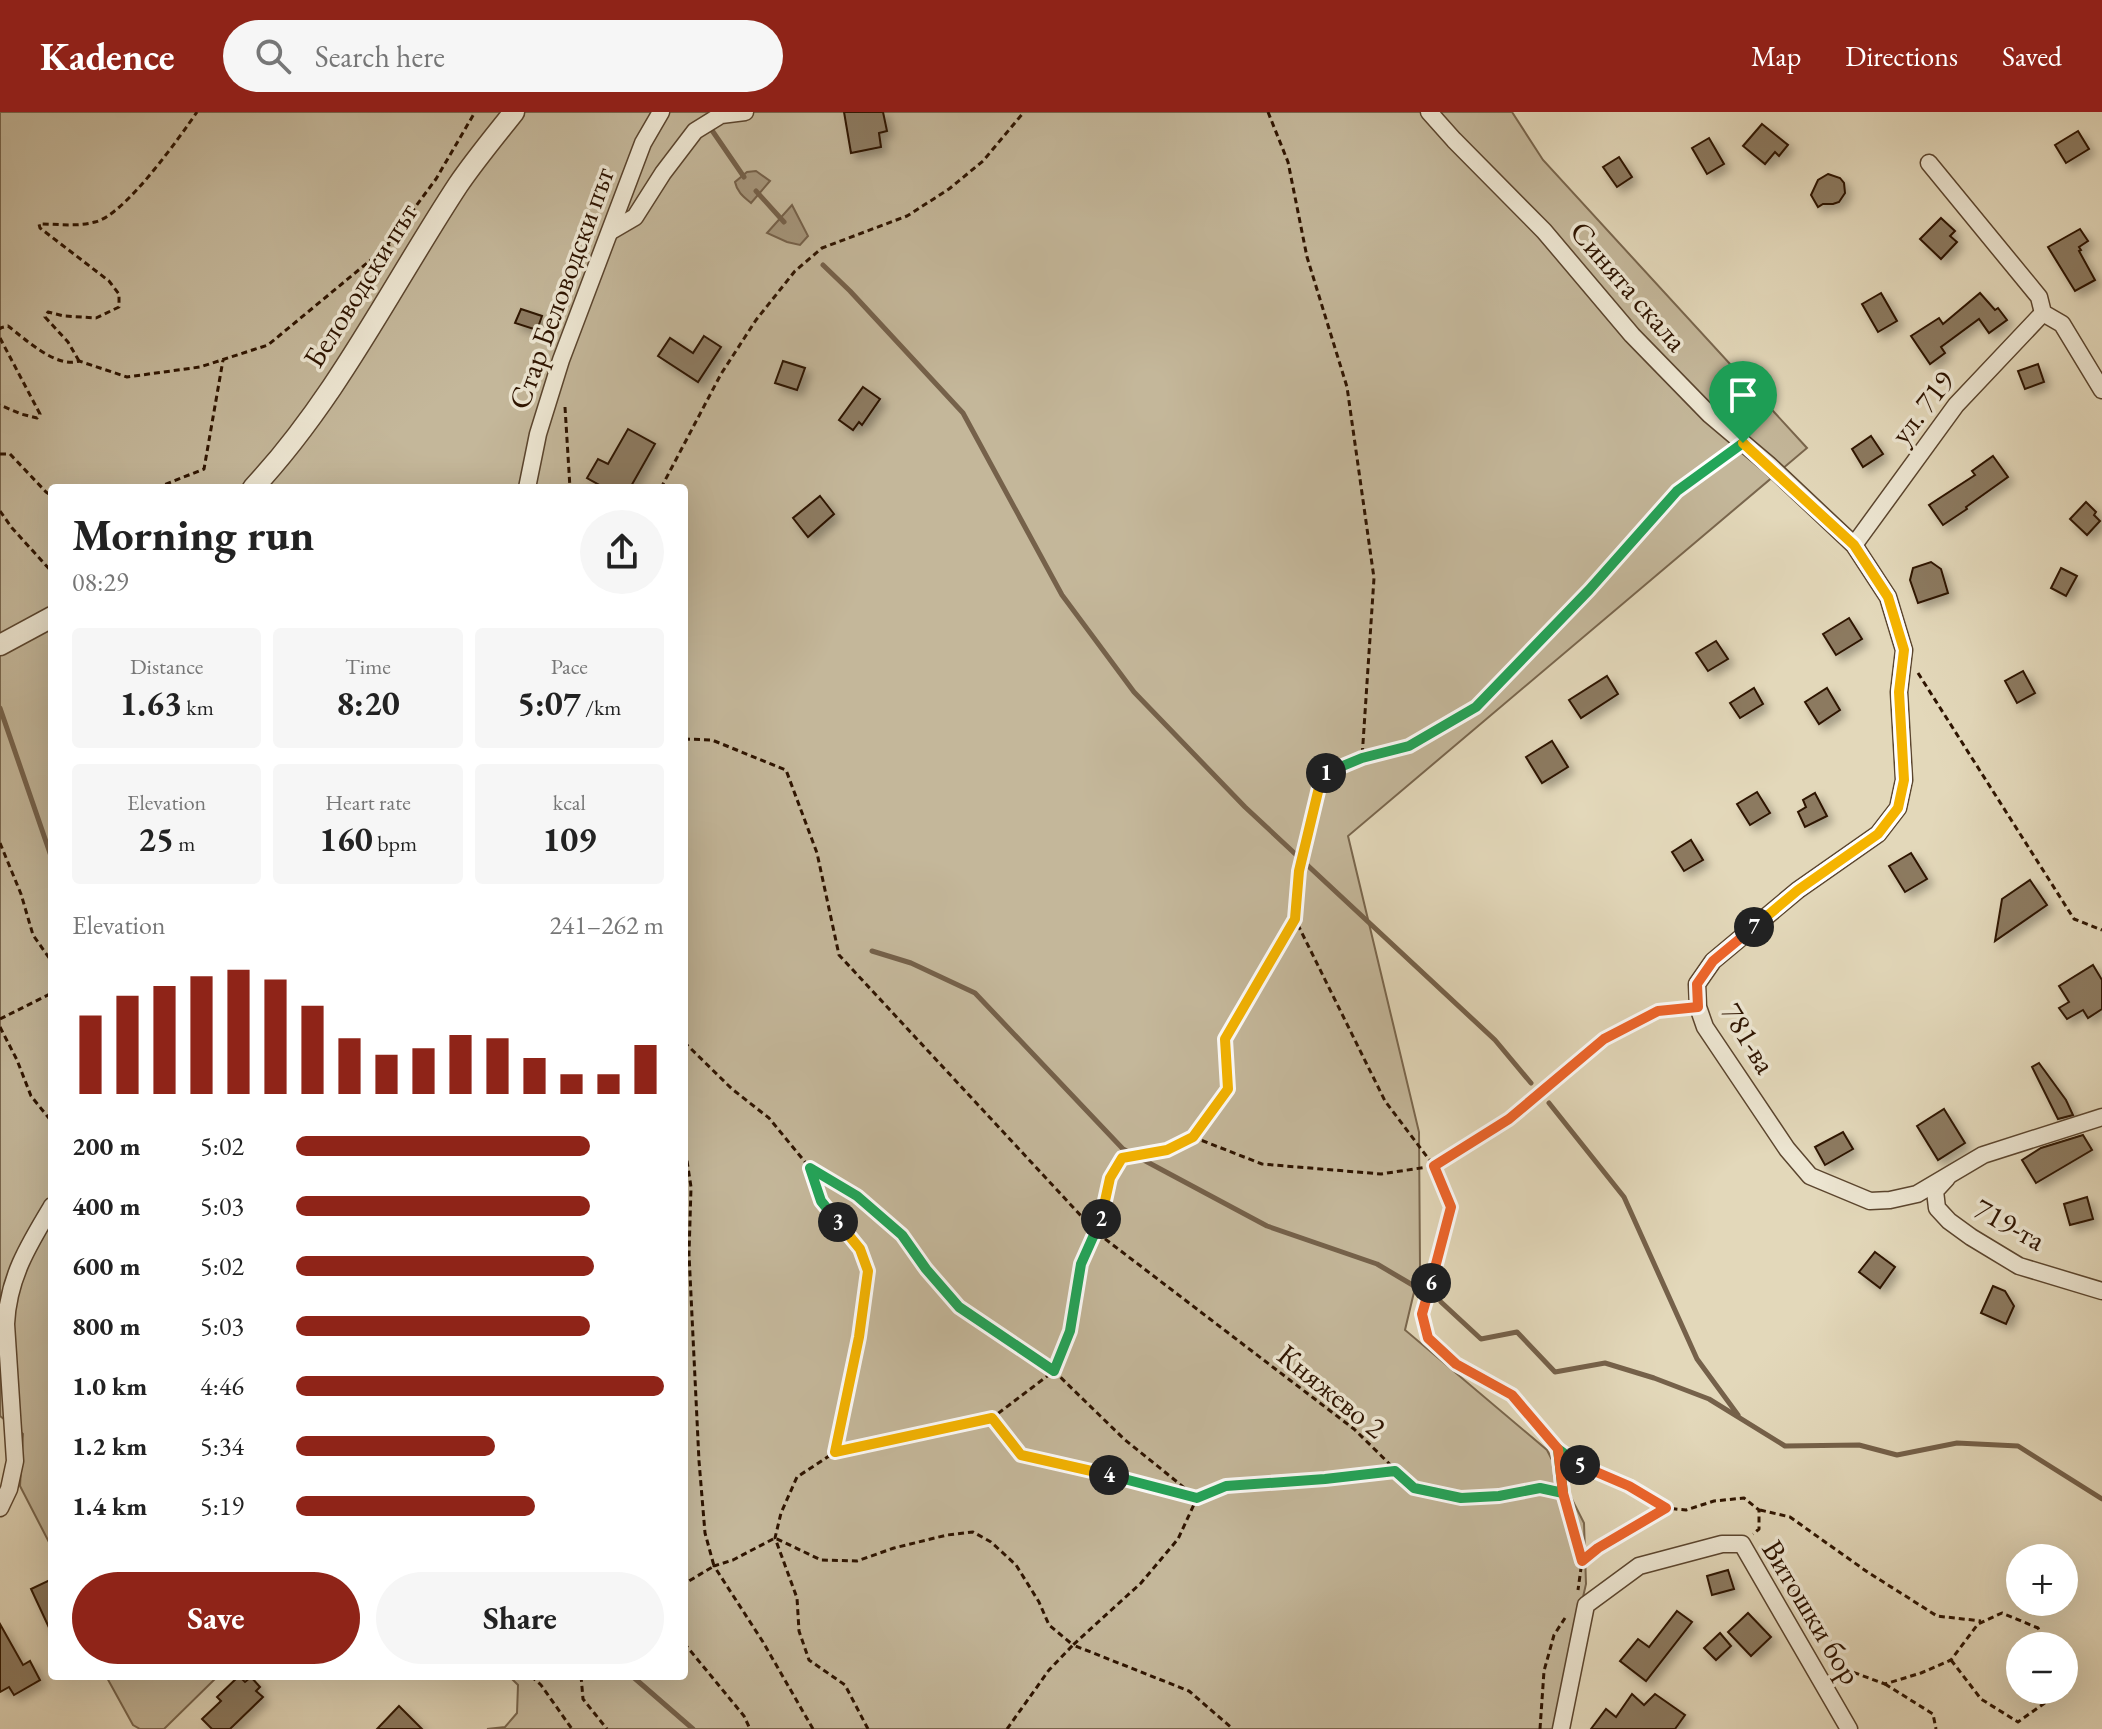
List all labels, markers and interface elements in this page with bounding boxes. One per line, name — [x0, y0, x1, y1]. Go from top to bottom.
search box — [223, 20, 783, 92]
text: Kadence — [40, 32, 175, 81]
icon: search — [251, 34, 295, 78]
text: Search here — [315, 37, 445, 76]
text: Map — [1751, 38, 1801, 74]
text: Directions — [1845, 38, 1958, 74]
text: Saved — [2002, 38, 2062, 74]
street label: Стар Беловодски път — [499, 162, 623, 414]
street label: Беловодски път — [294, 195, 426, 375]
street label: Синята скала — [1562, 213, 1696, 359]
pin — [1709, 361, 1777, 443]
street label: ул. 719 — [1881, 362, 1963, 452]
icon: arrive — [1721, 373, 1765, 417]
text: Morning run — [72, 506, 314, 563]
button: share — [580, 510, 664, 594]
text: 08:29 — [72, 565, 128, 599]
text: Distance — [130, 652, 203, 681]
text: Time — [345, 652, 391, 681]
text: Pace — [551, 652, 588, 681]
text: 1.63 — [120, 681, 182, 725]
text: 8:20 — [336, 681, 400, 725]
text: 5:07 — [517, 681, 581, 725]
text: km — [182, 693, 214, 722]
text: /km — [581, 693, 621, 722]
pin: 1 — [1306, 753, 1346, 793]
text: 1 — [1320, 758, 1332, 787]
text: Elevation — [127, 788, 206, 817]
text: Heart rate — [325, 788, 411, 817]
text: kcal — [553, 788, 586, 817]
text: 25 — [138, 817, 174, 861]
text: 160 — [319, 817, 373, 861]
text: 109 — [542, 817, 596, 861]
text: m — [174, 829, 195, 858]
text: bpm — [373, 829, 417, 858]
pin: 7 — [1734, 907, 1774, 947]
text: Elevation — [72, 908, 166, 942]
text: 241–262 m — [549, 908, 664, 942]
text: 7 — [1748, 912, 1760, 941]
street label: 781-ва — [1713, 995, 1785, 1081]
text: 200 m — [72, 1129, 140, 1163]
text: 5:02 — [200, 1129, 244, 1163]
text: 400 m — [72, 1189, 140, 1223]
text: 5:03 — [200, 1189, 244, 1223]
street label: 719-та — [1967, 1189, 2053, 1259]
pin: 2 — [1081, 1199, 1121, 1239]
pin: 3 — [818, 1202, 858, 1242]
text: 2 — [1095, 1204, 1107, 1233]
text: 3 — [832, 1207, 844, 1236]
text: 600 m — [72, 1249, 140, 1283]
text: 5:02 — [200, 1249, 244, 1283]
pin: 6 — [1411, 1263, 1451, 1303]
text: 6 — [1425, 1268, 1437, 1297]
text: 800 m — [72, 1309, 140, 1343]
text: 5:03 — [200, 1309, 244, 1343]
street label: Княжево 2 — [1270, 1335, 1395, 1447]
text: 1.0 km — [72, 1369, 147, 1403]
text: 4:46 — [200, 1369, 244, 1403]
text: 1.2 km — [72, 1429, 147, 1463]
text: 5:34 — [200, 1429, 244, 1463]
pin: 5 — [1560, 1445, 1600, 1485]
text: 5 — [1574, 1450, 1586, 1479]
pin: 4 — [1089, 1455, 1129, 1495]
text: 4 — [1103, 1460, 1115, 1489]
text: 1.4 km — [72, 1489, 147, 1523]
text: 5:19 — [200, 1489, 244, 1523]
street label: Витошки бор — [1754, 1532, 1870, 1692]
map controls — [2006, 1544, 2078, 1704]
button: + — [2006, 1544, 2078, 1616]
button: Save — [72, 1572, 360, 1664]
button: Share — [376, 1572, 664, 1664]
button: − — [2006, 1632, 2078, 1704]

